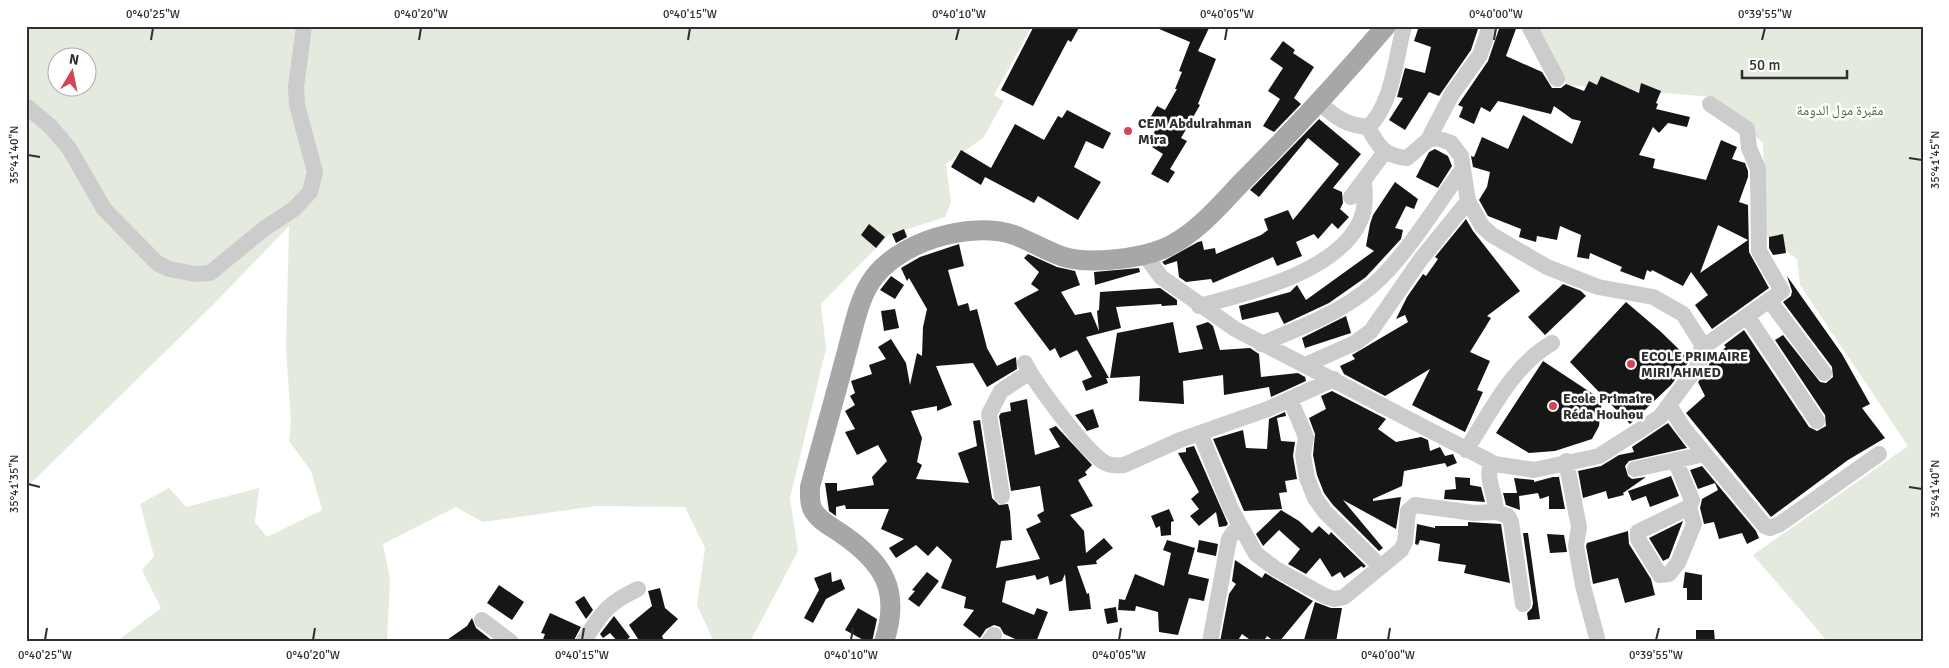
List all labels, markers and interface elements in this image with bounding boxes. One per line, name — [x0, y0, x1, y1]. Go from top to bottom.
text: 0°40'25"W — [126, 7, 180, 22]
text: 0°40'20"W — [394, 7, 448, 22]
text: 0°40'15"W — [663, 7, 717, 22]
text: 0°40'10"W — [932, 7, 986, 22]
text: 0°40'05"W — [1200, 7, 1254, 22]
text: 0°40'00"W — [1469, 7, 1523, 22]
text: 0°39'55"W — [1738, 7, 1792, 22]
north arrow — [48, 48, 98, 98]
scale bar — [1742, 48, 1846, 80]
text: N — [68, 50, 80, 69]
text: 50 m — [1749, 56, 1780, 74]
park label: مقبرة مول الدومة — [1797, 102, 1883, 119]
place label: CEM Abdulrahman Mira — [1138, 115, 1252, 148]
marker: CEM Abdulrahman Mira — [1122, 125, 1134, 137]
text: 35°41'40"N — [7, 126, 22, 184]
text: 35°41'45"N — [1928, 131, 1943, 189]
place label: ECOLE PRIMAIRE MIRI AHMED — [1641, 348, 1748, 381]
marker: ECOLE PRIMAIRE MIRI AHMED — [1625, 358, 1637, 370]
place label: Ecole Primaire Réda Houhou — [1563, 390, 1652, 423]
marker: Ecole Primaire Réda Houhou — [1547, 400, 1559, 412]
text: 35°41'35"N — [7, 455, 22, 513]
text: 35°41'40"N — [1928, 460, 1943, 518]
text: 0°40'25"W — [18, 648, 72, 663]
text: 0°40'20"W — [286, 648, 340, 663]
text: 0°40'15"W — [555, 648, 609, 663]
text: 0°40'10"W — [824, 648, 878, 663]
text: 0°40'05"W — [1092, 648, 1146, 663]
text: 0°40'00"W — [1361, 648, 1415, 663]
text: 0°39'55"W — [1629, 648, 1683, 663]

